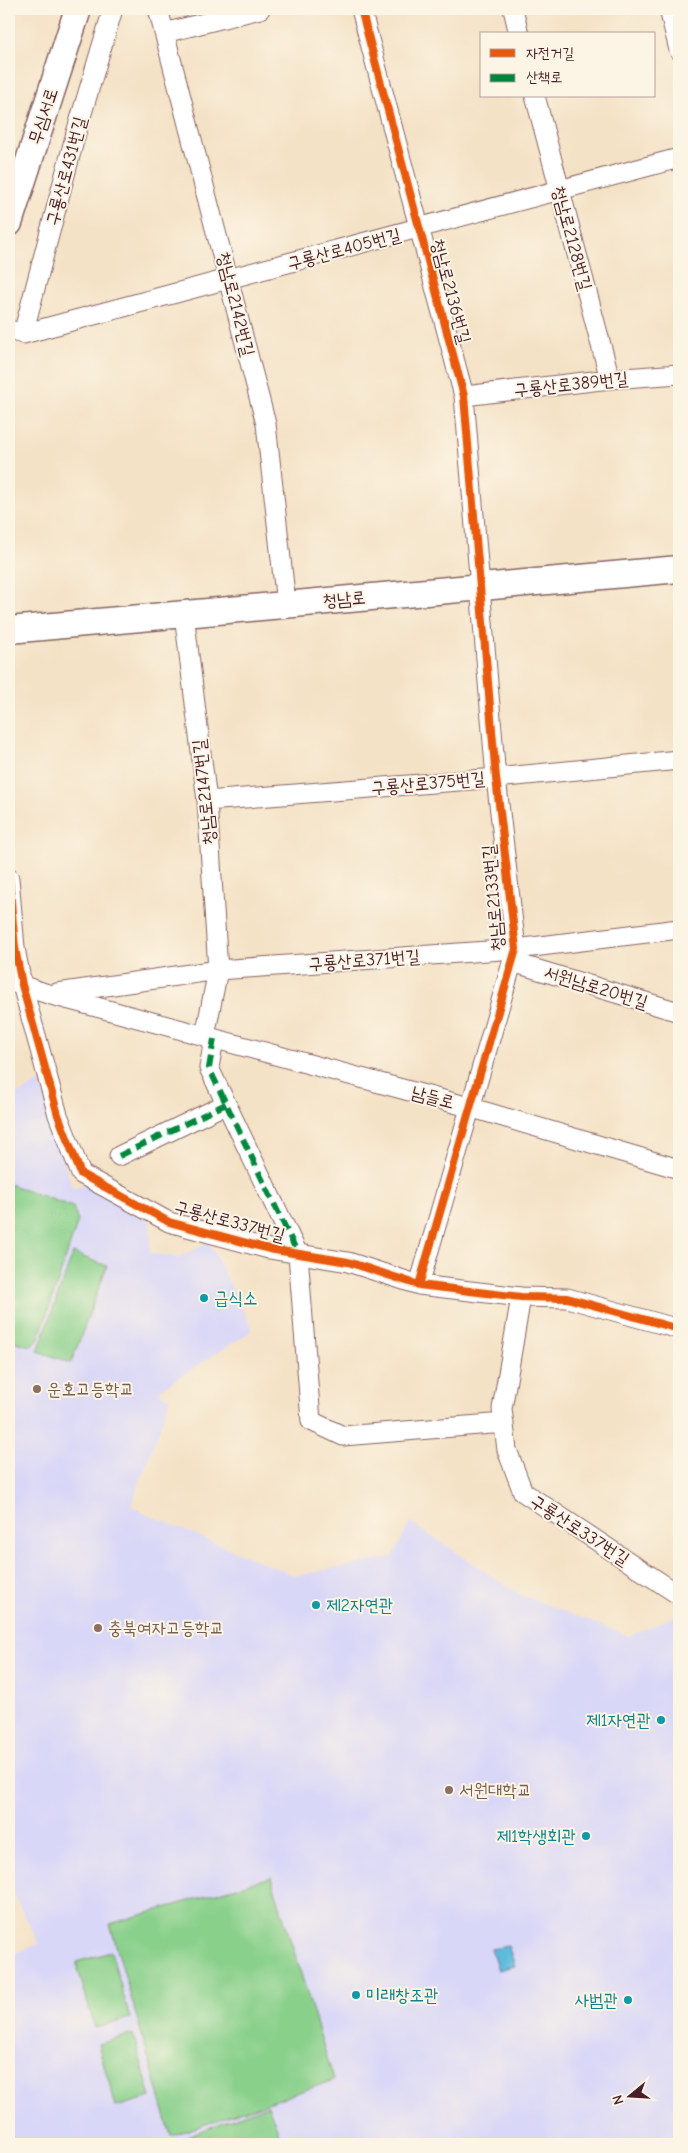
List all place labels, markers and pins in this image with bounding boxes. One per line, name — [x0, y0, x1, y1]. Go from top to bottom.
place label: 급식소 — [214, 1288, 257, 1309]
marker: 급식소 — [198, 1292, 210, 1304]
place label: 운호고등학교 — [47, 1379, 134, 1400]
marker: 운호고등학교 — [31, 1383, 43, 1395]
place label: 제2자연관 — [326, 1595, 393, 1616]
marker: 제2자연관 — [310, 1599, 322, 1611]
place label: 충북여자고등학교 — [108, 1618, 224, 1639]
marker: 충북여자고등학교 — [92, 1622, 104, 1634]
place label: 제1자연관 — [586, 1710, 651, 1731]
marker: 제1자연관 — [655, 1714, 667, 1726]
place label: 서원대학교 — [459, 1780, 531, 1801]
marker: 서원대학교 — [443, 1784, 455, 1796]
place label: 제1학생회관 — [496, 1826, 576, 1847]
marker: 제1학생회관 — [580, 1830, 592, 1842]
place label: 미래창조관 — [366, 1985, 438, 2006]
marker: 미래창조관 — [350, 1989, 362, 2001]
place label: 사범관 — [575, 1990, 618, 2011]
marker: 사범관 — [622, 1994, 634, 2006]

